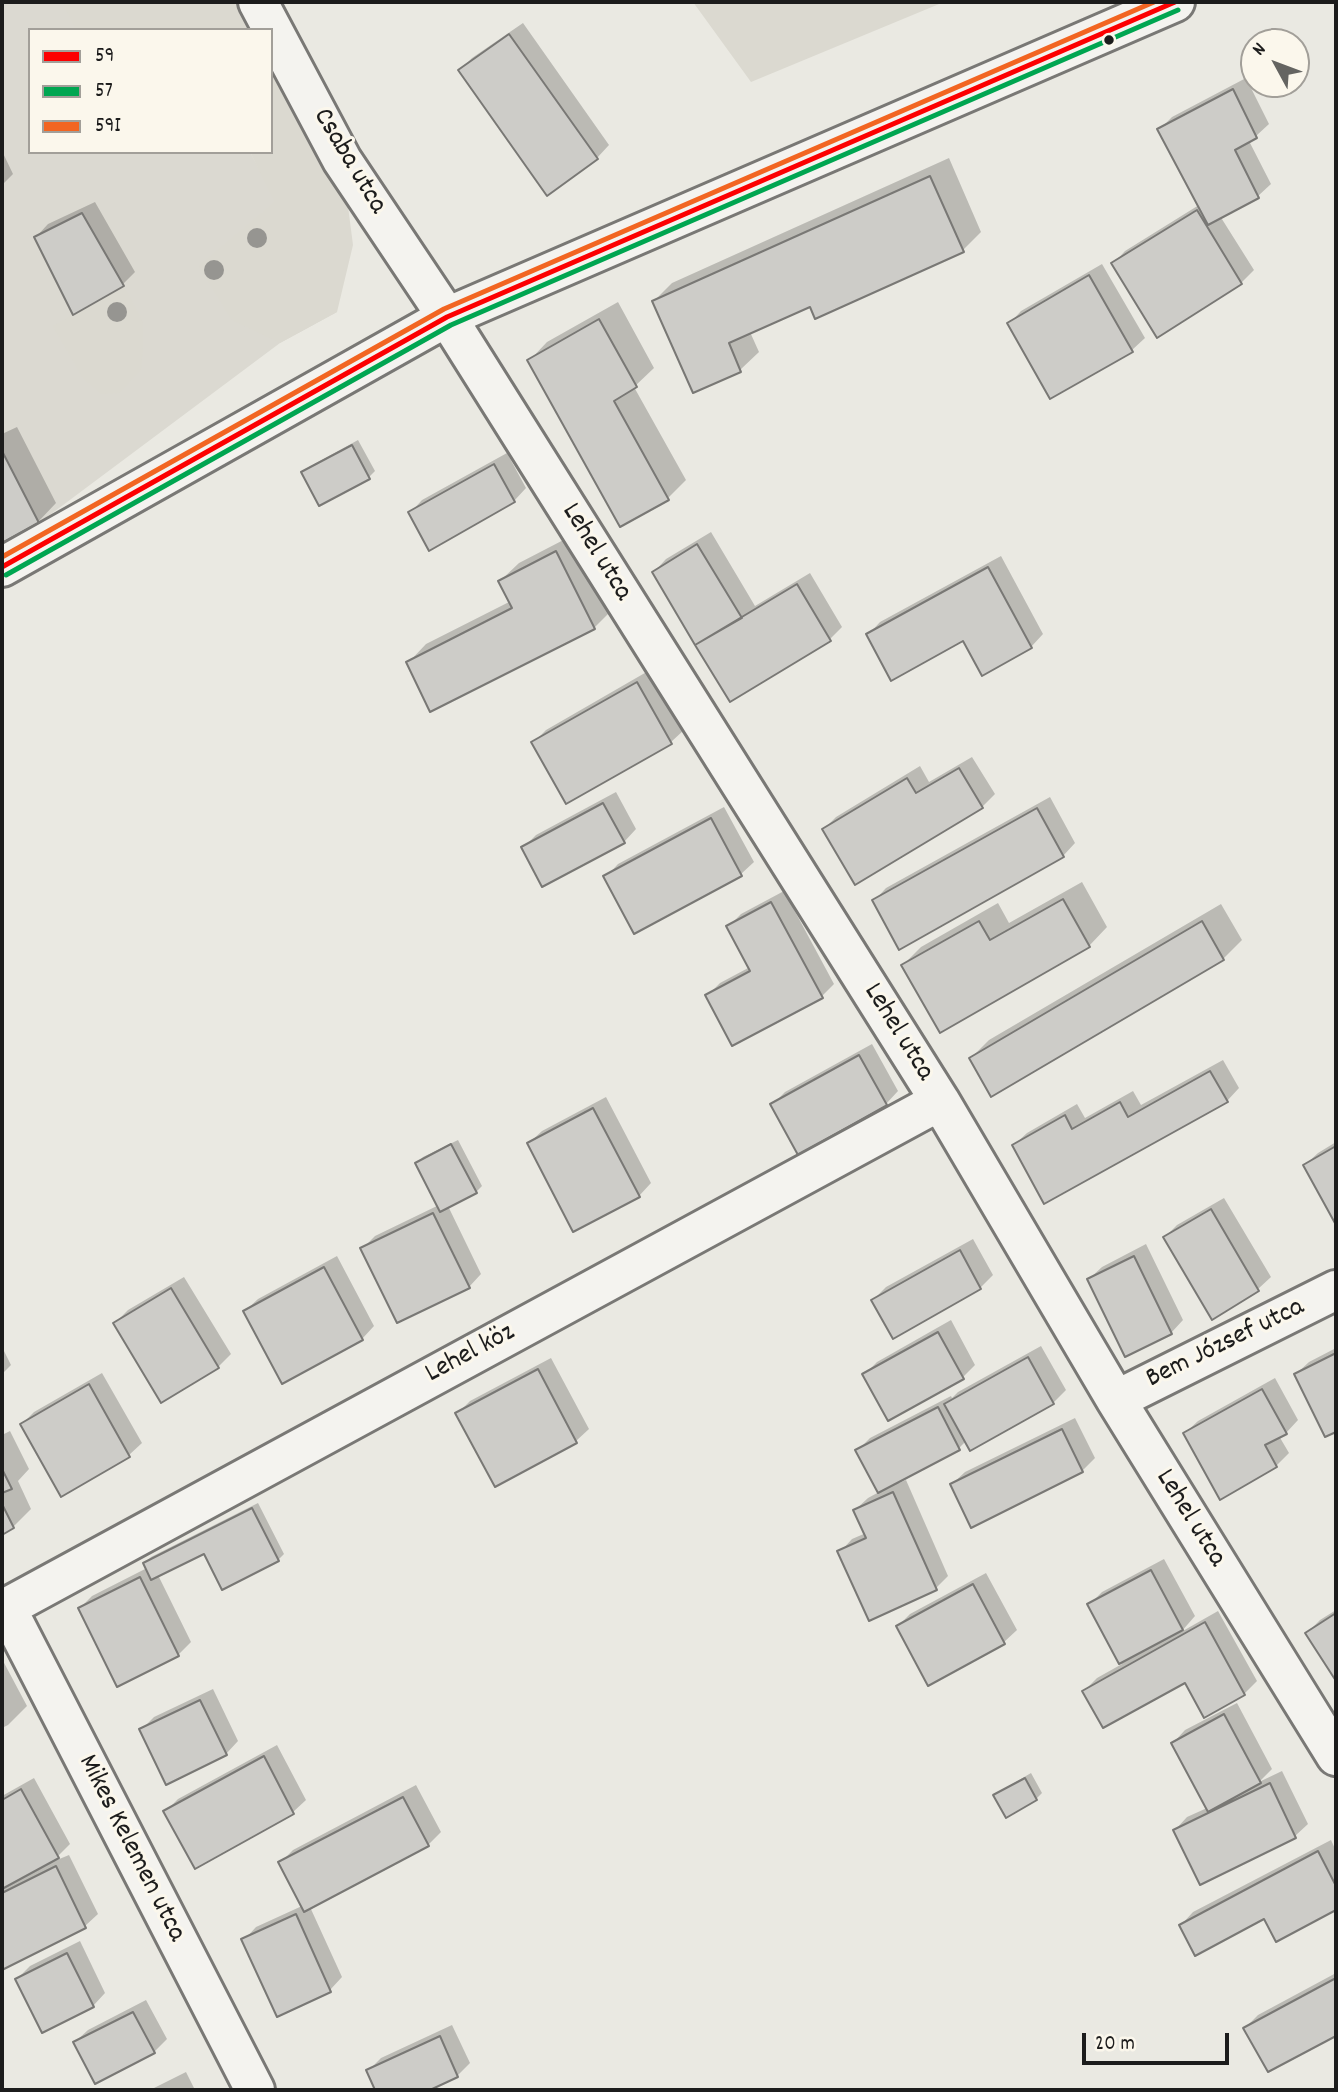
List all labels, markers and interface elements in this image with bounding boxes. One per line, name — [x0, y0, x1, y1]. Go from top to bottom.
legend — [28, 28, 273, 154]
north arrow — [1240, 28, 1310, 98]
unlabelled marker — [1102, 33, 1116, 47]
text: N — [1247, 38, 1274, 63]
text: 59 — [95, 42, 114, 72]
text: 57 — [95, 77, 113, 107]
street label: Csaba utca — [303, 103, 393, 221]
text: 59I — [95, 112, 121, 142]
street label: Lehel utca — [552, 498, 638, 608]
street label: Lehel utca — [854, 978, 940, 1088]
street label: Bem József utca — [1141, 1292, 1311, 1398]
street label: Lehel köz — [420, 1317, 522, 1393]
street label: Lehel utca — [1146, 1464, 1232, 1574]
street label: Mikes Kelemen utca — [68, 1750, 192, 1948]
scale bar — [1086, 2018, 1233, 2062]
text: 20 m — [1095, 2030, 1135, 2060]

